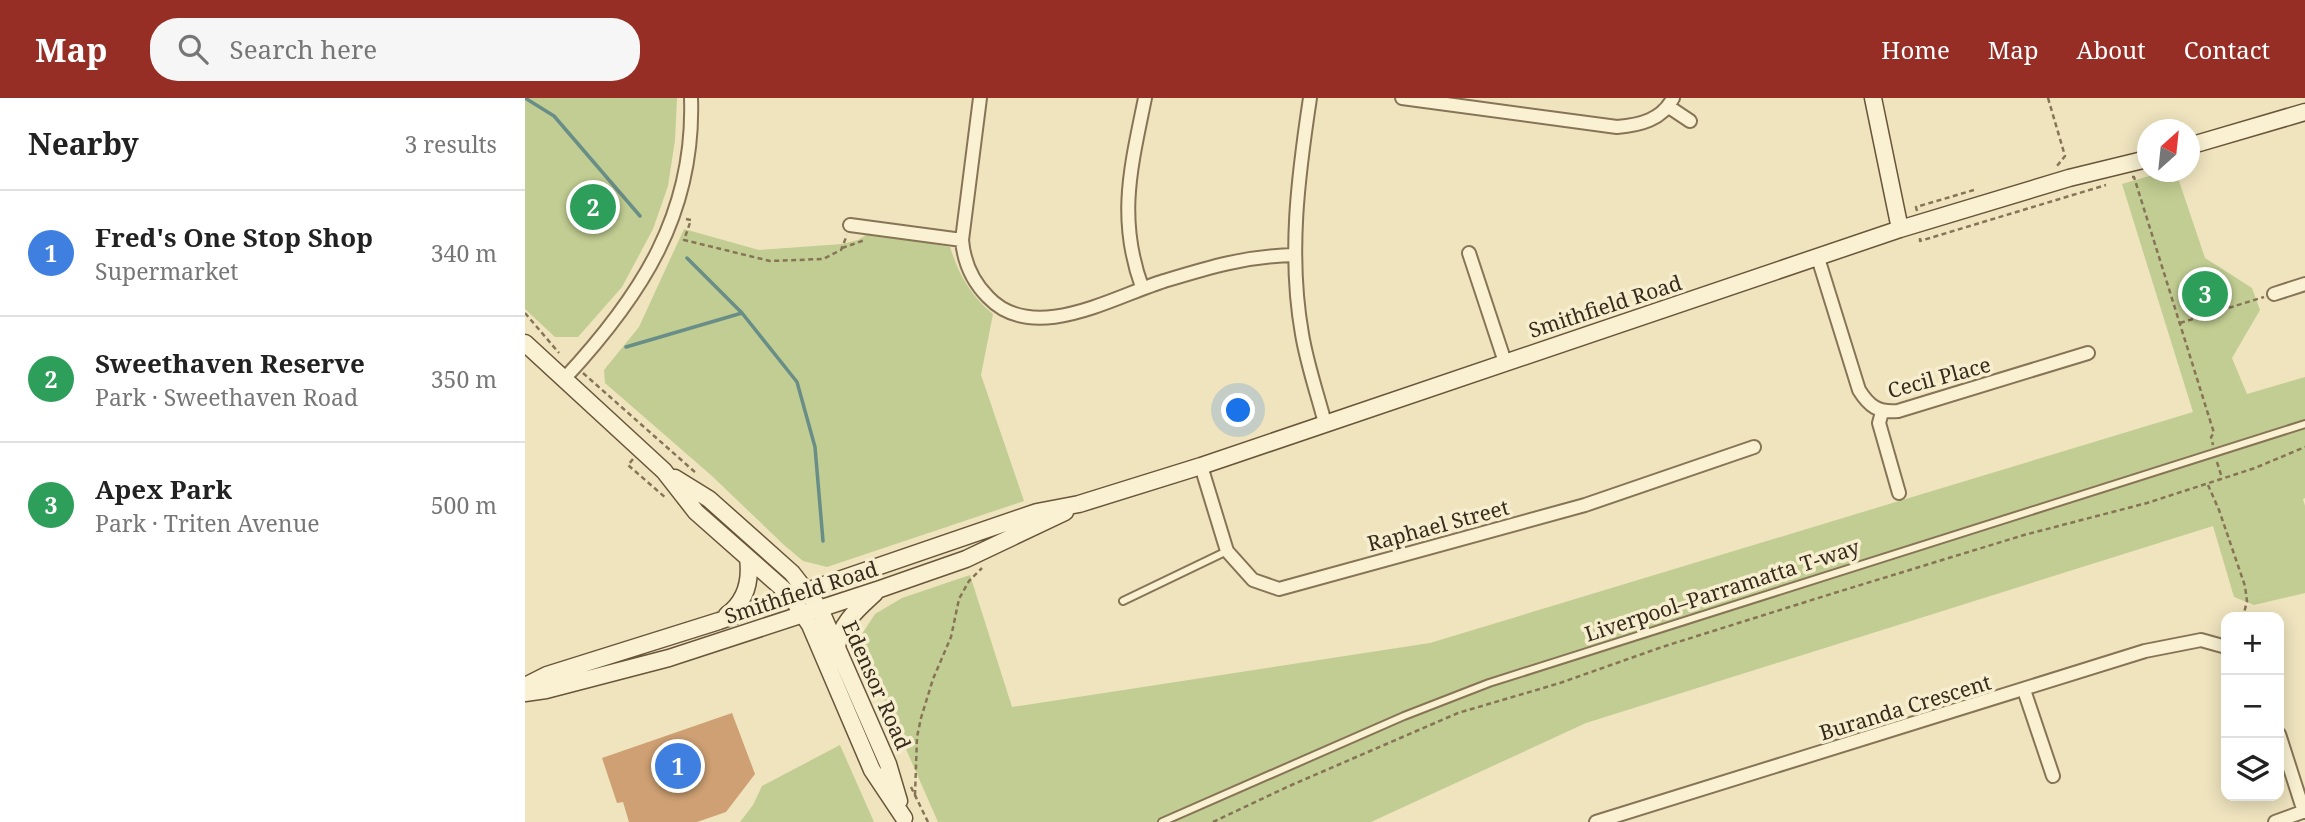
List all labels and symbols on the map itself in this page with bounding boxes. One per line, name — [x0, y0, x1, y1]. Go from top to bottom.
north arrow — [2137, 119, 2200, 182]
pin: 2 — [570, 181, 616, 233]
street label: Smithfield Road — [1525, 268, 1685, 344]
pin: 3 — [2182, 268, 2228, 320]
street label: Cecil Place — [1884, 350, 1994, 404]
your location — [1221, 393, 1255, 427]
street label: Raphael Street — [1364, 493, 1512, 557]
street label: Liverpool–Parramatta T-way — [1581, 532, 1863, 648]
street label: Smithfield Road — [721, 554, 881, 630]
street label: Edensor Road — [836, 616, 918, 754]
street label: Buranda Crescent — [1816, 668, 1994, 746]
pin: 1 — [655, 740, 701, 792]

